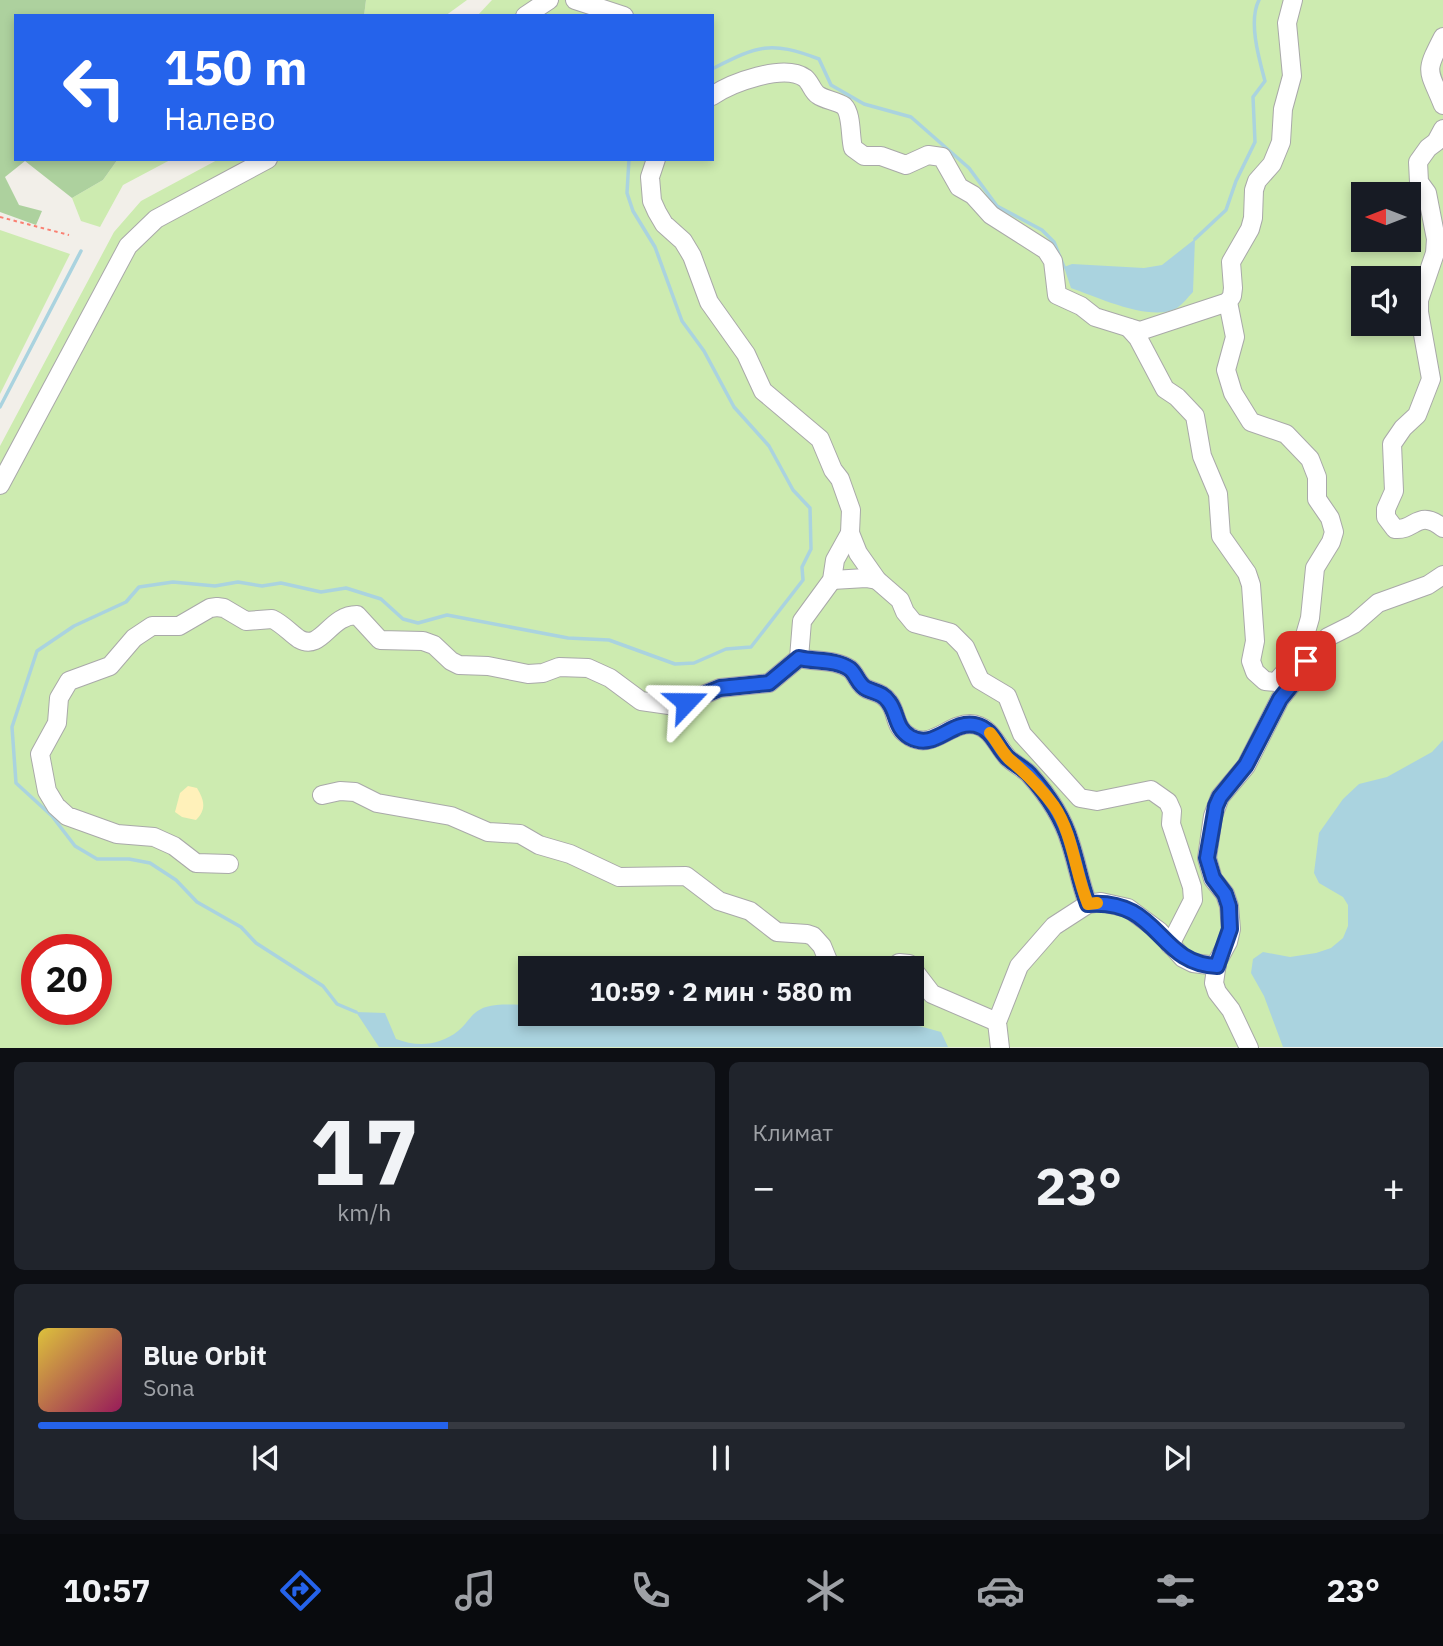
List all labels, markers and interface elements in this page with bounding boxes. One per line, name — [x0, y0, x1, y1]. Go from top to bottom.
text: 150 m — [164, 35, 308, 98]
icon: left — [49, 42, 140, 133]
text: Налево — [164, 97, 275, 139]
north arrow — [1351, 182, 1421, 252]
map controls — [1351, 182, 1421, 336]
button: sound — [1351, 266, 1421, 336]
pin — [1276, 631, 1336, 691]
icon: arrive — [1287, 642, 1325, 680]
position arrow — [649, 665, 723, 739]
speed limit sign: 20 — [21, 934, 112, 1025]
text: 10:59 · 2 мин · 580 m — [590, 974, 852, 1008]
text: 17 — [310, 1092, 419, 1210]
text: Климат — [753, 1117, 833, 1147]
text: 23° — [1035, 1152, 1122, 1219]
text: − — [753, 1162, 775, 1211]
text: + — [1382, 1162, 1405, 1211]
text: km/h — [337, 1197, 391, 1227]
text: Blue Orbit — [143, 1338, 267, 1372]
text: Sona — [143, 1372, 195, 1402]
icon: previous — [247, 1439, 285, 1477]
icon: pause — [702, 1439, 740, 1477]
icon: next — [1158, 1439, 1196, 1477]
icon: directions — [276, 1566, 325, 1615]
icon: music — [451, 1566, 500, 1615]
icon: phone — [626, 1566, 675, 1615]
icon: climate — [801, 1566, 850, 1615]
icon: car — [976, 1566, 1025, 1615]
icon: filters — [1151, 1566, 1200, 1615]
text: 10:57 — [63, 1569, 150, 1611]
text: 23° — [1326, 1569, 1380, 1611]

